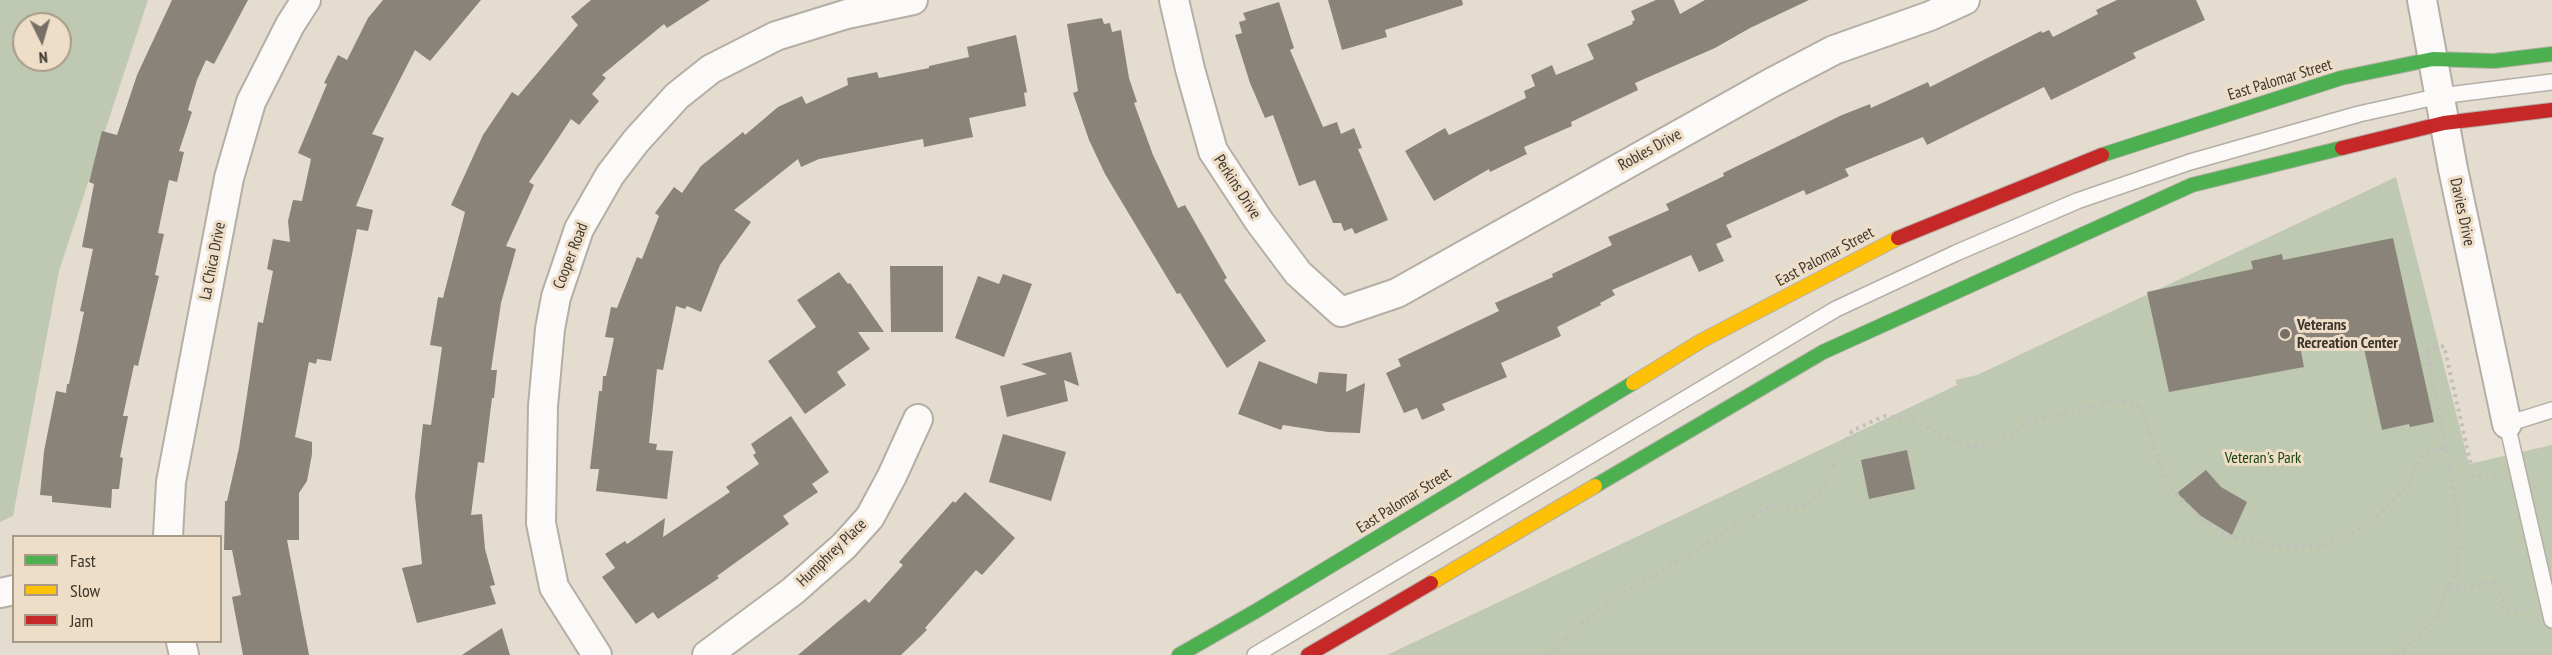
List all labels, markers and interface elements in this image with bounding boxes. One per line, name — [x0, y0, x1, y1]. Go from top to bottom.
north arrow — [12, 12, 72, 72]
text: N — [38, 48, 49, 68]
street label: East Palomar Street — [2226, 55, 2334, 105]
street label: Robles Drive — [1615, 125, 1685, 175]
street label: Perkins Drive — [1209, 151, 1265, 223]
street label: Davies Drive — [2445, 176, 2479, 248]
street label: Cooper Road — [550, 220, 592, 292]
street label: La Chica Drive — [196, 221, 230, 301]
street label: East Palomar Street — [1773, 223, 1877, 291]
place label: Veterans Recreation Center — [2297, 315, 2398, 353]
marker: Veterans Recreation Center — [2278, 327, 2292, 341]
park label: Veteran's Park — [2225, 448, 2301, 468]
street label: East Palomar Street — [1353, 464, 1455, 538]
street label: Humphrey Place — [793, 515, 871, 591]
legend — [12, 535, 222, 643]
text: Fast — [70, 549, 96, 572]
text: Slow — [70, 579, 100, 602]
text: Jam — [70, 609, 93, 632]

